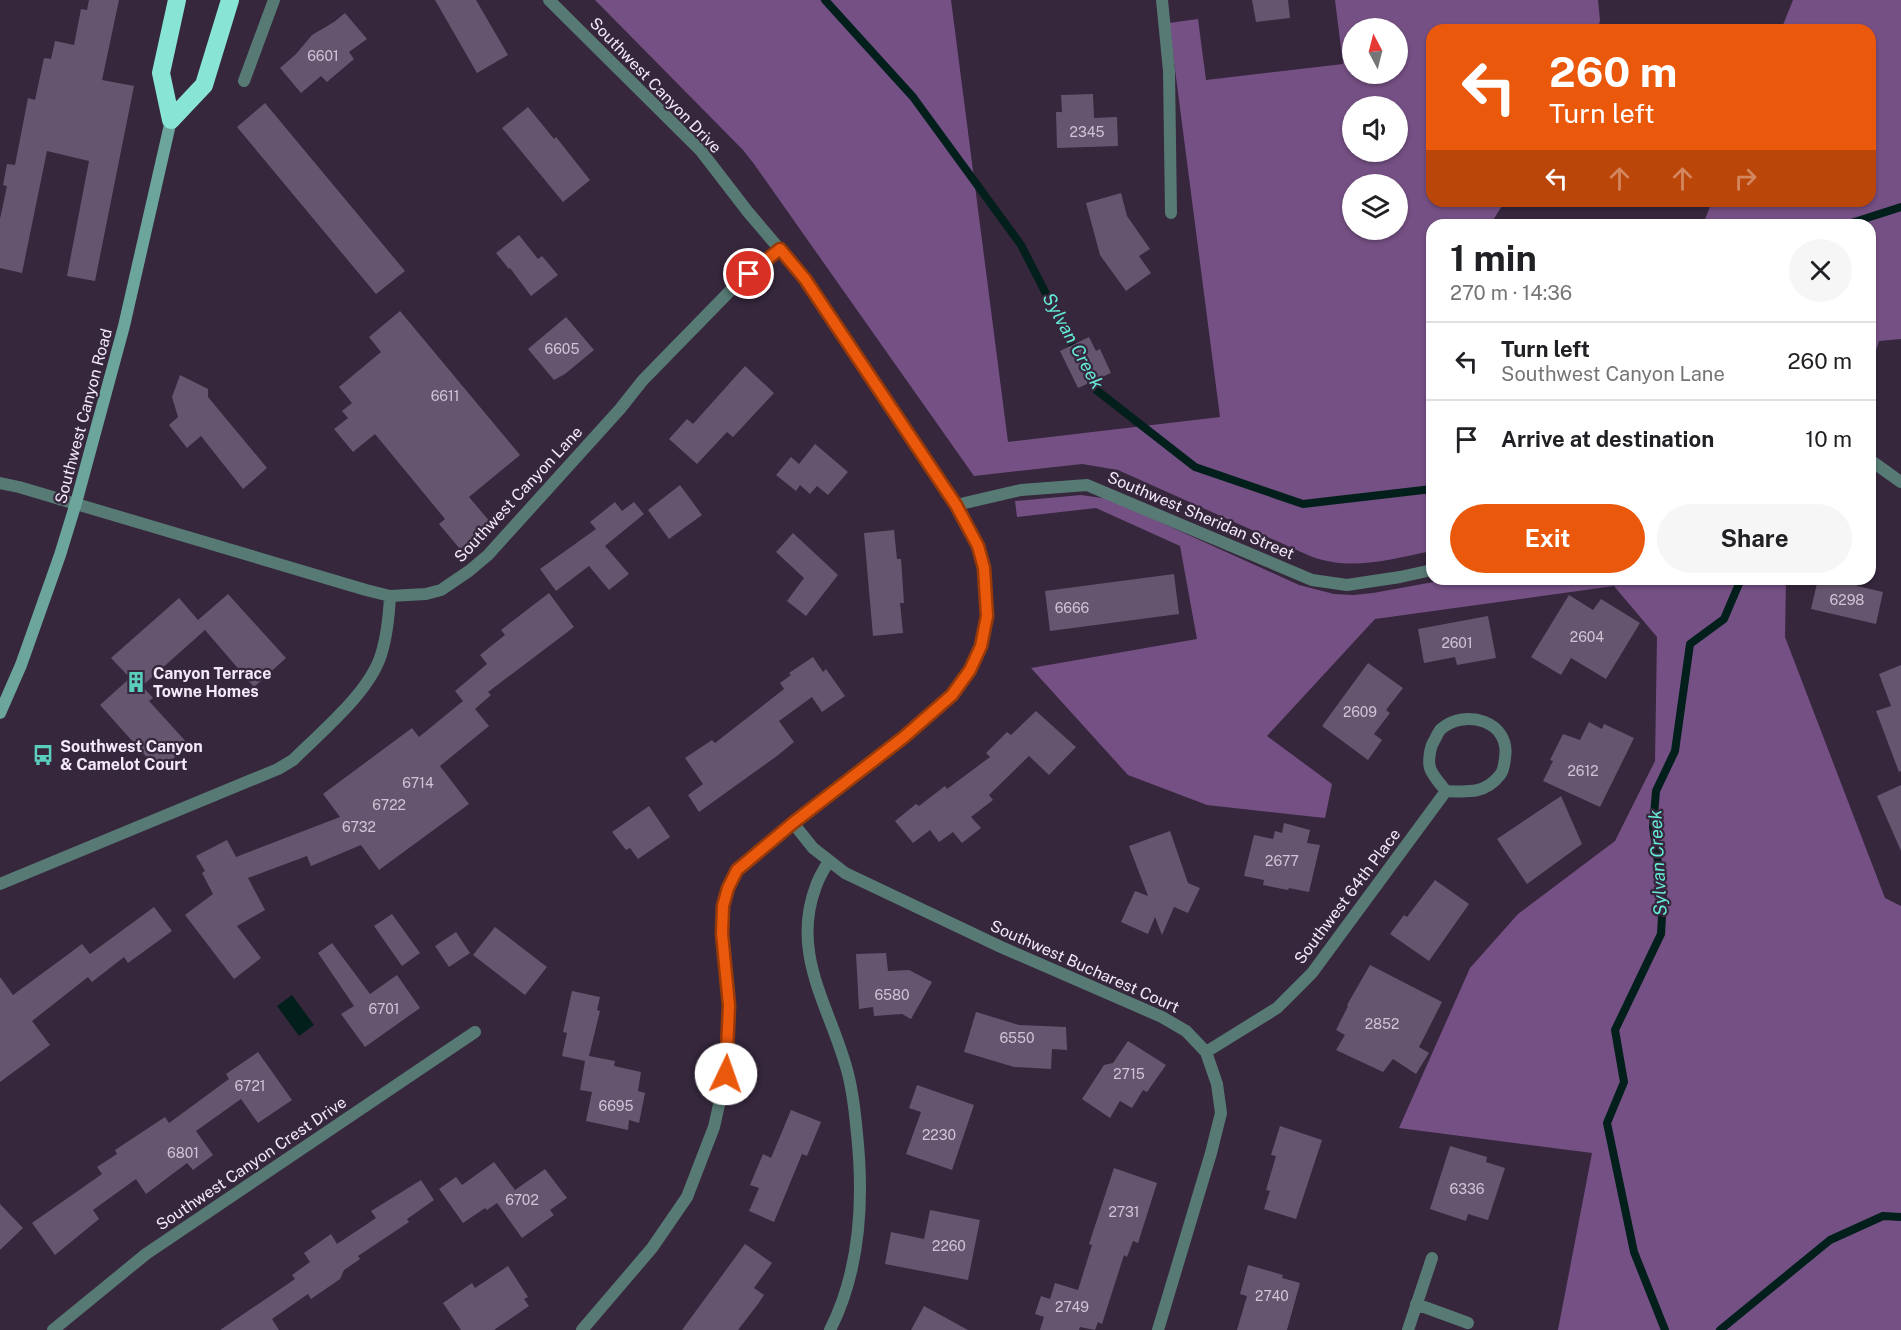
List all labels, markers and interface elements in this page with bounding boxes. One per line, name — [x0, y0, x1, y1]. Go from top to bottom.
street label: Southwest Canyon Drive — [586, 14, 725, 157]
north arrow — [1342, 18, 1408, 84]
map controls — [1342, 18, 1408, 240]
text: 260 m — [1549, 47, 1677, 96]
house number: 6601 — [307, 48, 339, 64]
icon: left — [1450, 48, 1528, 126]
button: sound — [1342, 96, 1408, 162]
text: Turn left — [1549, 97, 1655, 129]
house number: 2345 — [1070, 124, 1104, 140]
icon: left — [1540, 162, 1573, 195]
icon: ahead — [1603, 162, 1636, 195]
icon: ahead — [1666, 162, 1699, 195]
icon: right — [1729, 162, 1762, 195]
button: layers — [1342, 174, 1408, 240]
text: 1 min — [1450, 237, 1537, 279]
button: close — [1789, 239, 1852, 302]
pin — [723, 248, 774, 299]
icon: arrive — [732, 257, 765, 290]
text: 270 m · 14:36 — [1450, 281, 1572, 305]
water label: Sylvan Creek — [1038, 289, 1109, 393]
street label: Southwest Canyon Road — [51, 326, 116, 506]
text: Turn left — [1501, 336, 1590, 362]
house number: 6605 — [545, 341, 579, 357]
icon: left — [1450, 345, 1483, 378]
text: 260 m — [1787, 348, 1852, 374]
text: Southwest Canyon Lane — [1501, 362, 1725, 386]
house number: 6611 — [431, 388, 459, 404]
street label: Southwest Canyon Lane — [450, 422, 586, 566]
icon: arrive — [1450, 423, 1483, 456]
text: Arrive at destination — [1501, 426, 1714, 452]
text: 10 m — [1805, 426, 1852, 452]
street label: Southwest Sheridan Street — [1105, 467, 1297, 563]
button: Exit — [1450, 504, 1645, 573]
button: Share — [1657, 504, 1852, 573]
house number: 6298 — [1830, 592, 1864, 608]
house number: 6666 — [1055, 600, 1090, 616]
house number: 2604 — [1570, 629, 1604, 645]
house number: 2601 — [1441, 635, 1473, 651]
place label: Canyon Terrace Towne Homes — [153, 664, 271, 701]
building icon: Canyon Terrace Towne Homes — [124, 670, 148, 694]
house number: 2609 — [1343, 704, 1377, 720]
place label: Southwest Canyon & Camelot Court — [60, 737, 203, 774]
bus stop icon: Southwest Canyon & Camelot Court — [31, 743, 55, 767]
house number: 2612 — [1567, 763, 1599, 779]
house number: 6714 — [402, 775, 434, 791]
house number: 6722 — [372, 797, 406, 813]
water label: Sylvan Creek — [1644, 809, 1671, 917]
house number: 6732 — [342, 819, 376, 835]
street label: Southwest 64th Place — [1290, 825, 1404, 968]
house number: 2677 — [1265, 853, 1299, 869]
street label: Southwest Bucharest Court — [987, 916, 1182, 1017]
house number: 6580 — [874, 987, 910, 1003]
house number: 6701 — [369, 1001, 399, 1017]
house number: 2852 — [1365, 1016, 1399, 1032]
house number: 6550 — [999, 1030, 1035, 1046]
position arrow — [694, 1042, 758, 1106]
house number: 2715 — [1113, 1066, 1145, 1082]
house number: 6721 — [235, 1078, 266, 1094]
street label: Southwest Canyon Crest Drive — [153, 1093, 350, 1234]
house number: 6695 — [599, 1098, 634, 1114]
house number: 2230 — [922, 1127, 956, 1143]
house number: 6801 — [167, 1145, 199, 1161]
house number: 6336 — [1450, 1181, 1485, 1197]
house number: 6702 — [505, 1192, 539, 1208]
house number: 2731 — [1109, 1204, 1140, 1220]
house number: 2260 — [932, 1238, 966, 1254]
house number: 2740 — [1255, 1288, 1289, 1304]
house number: 2749 — [1055, 1299, 1089, 1315]

